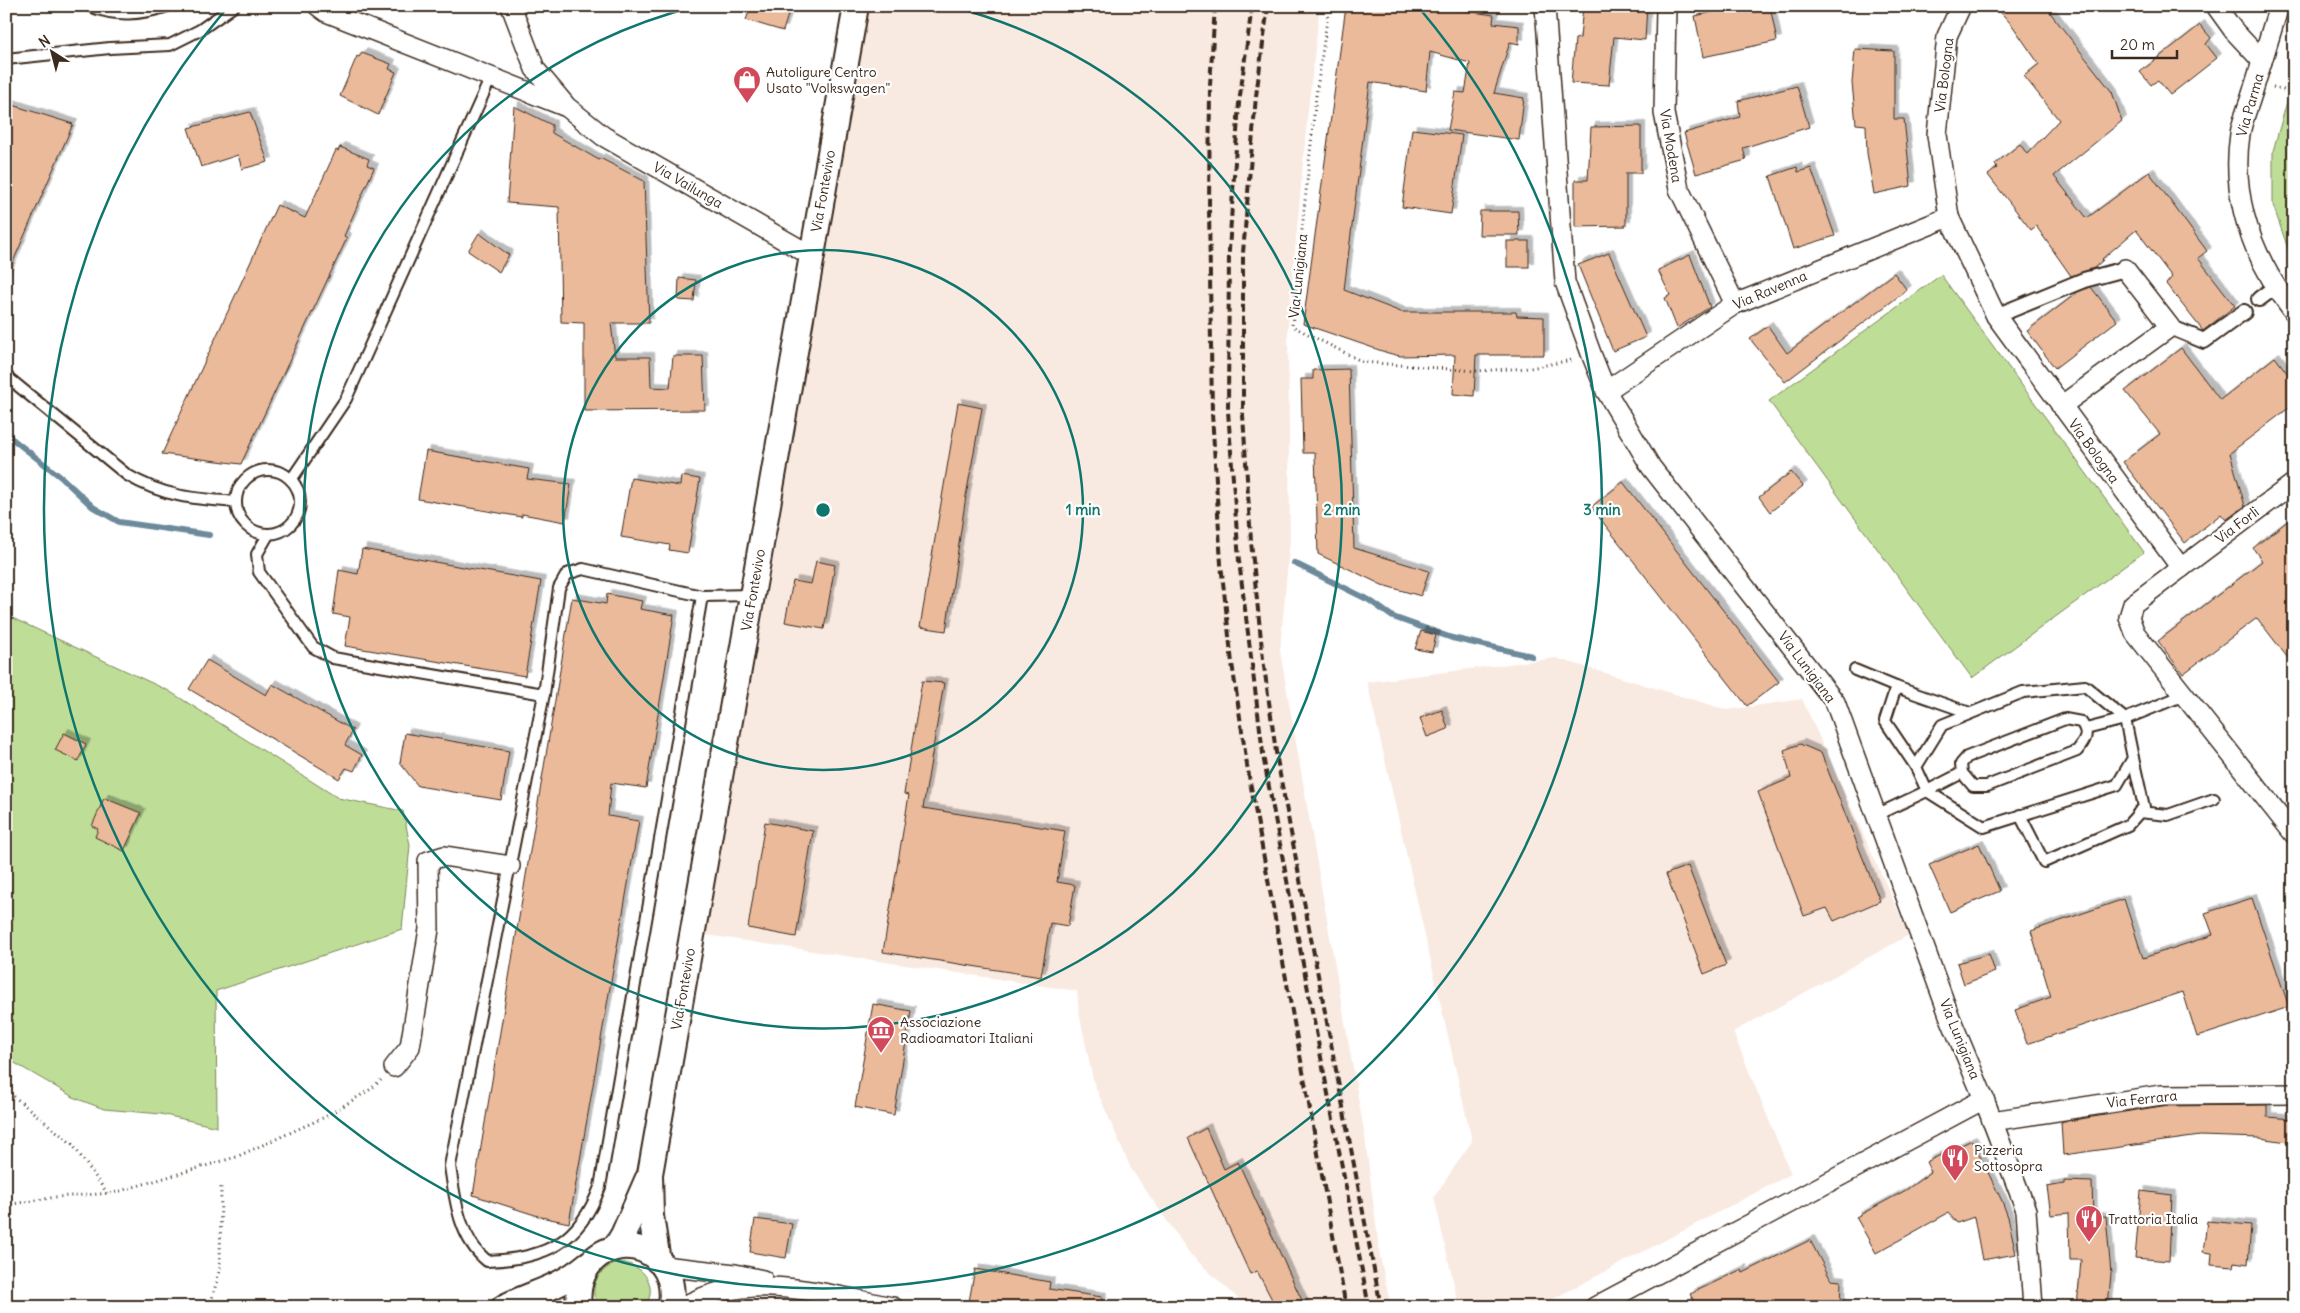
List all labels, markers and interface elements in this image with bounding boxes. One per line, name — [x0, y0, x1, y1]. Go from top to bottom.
north arrow — [28, 28, 78, 78]
scale bar — [2112, 28, 2178, 60]
text: N — [35, 31, 54, 52]
text: 20 m — [2120, 35, 2155, 54]
street label: Via Bologna — [1930, 37, 1958, 113]
place label: Autoligure Centro Usato "Volkswagen" — [766, 63, 890, 97]
shop icon: Autoligure Centro Usato "Volkswagen" — [732, 65, 762, 104]
street label: Via Parma — [2232, 71, 2268, 139]
street label: Via Modena — [1656, 108, 1686, 184]
street label: Via Fontevivo — [807, 148, 839, 233]
street label: Via Vailunga — [650, 158, 726, 212]
street label: Via Lunigiana — [1285, 233, 1311, 319]
street label: Via Ravenna — [1730, 266, 1810, 314]
street label: Via Bologna — [2065, 415, 2123, 487]
text: 1 min — [1066, 500, 1101, 519]
text: 2 min — [1324, 500, 1361, 519]
text: 3 min — [1583, 500, 1621, 519]
centre of rings — [814, 501, 832, 519]
street label: Via Forlì — [2211, 503, 2263, 547]
street label: Via Fontevivo — [737, 547, 769, 632]
street label: Via Lunigiana — [1774, 628, 1840, 706]
street label: Via Fontevivo — [667, 946, 699, 1031]
street label: Via Lunigiana — [1936, 996, 1984, 1082]
place label: Associazione Radioamatori Italiani — [900, 1013, 1033, 1047]
museum icon: Associazione Radioamatori Italiani — [866, 1015, 896, 1054]
street label: Via Ferrara — [2106, 1086, 2178, 1112]
place label: Pizzeria Sottosopra — [1974, 1141, 2043, 1175]
restaurant icon: Pizzeria Sottosopra — [1940, 1143, 1970, 1182]
restaurant icon: Trattoria Italia — [2074, 1204, 2104, 1243]
place label: Trattoria Italia — [2108, 1210, 2198, 1228]

